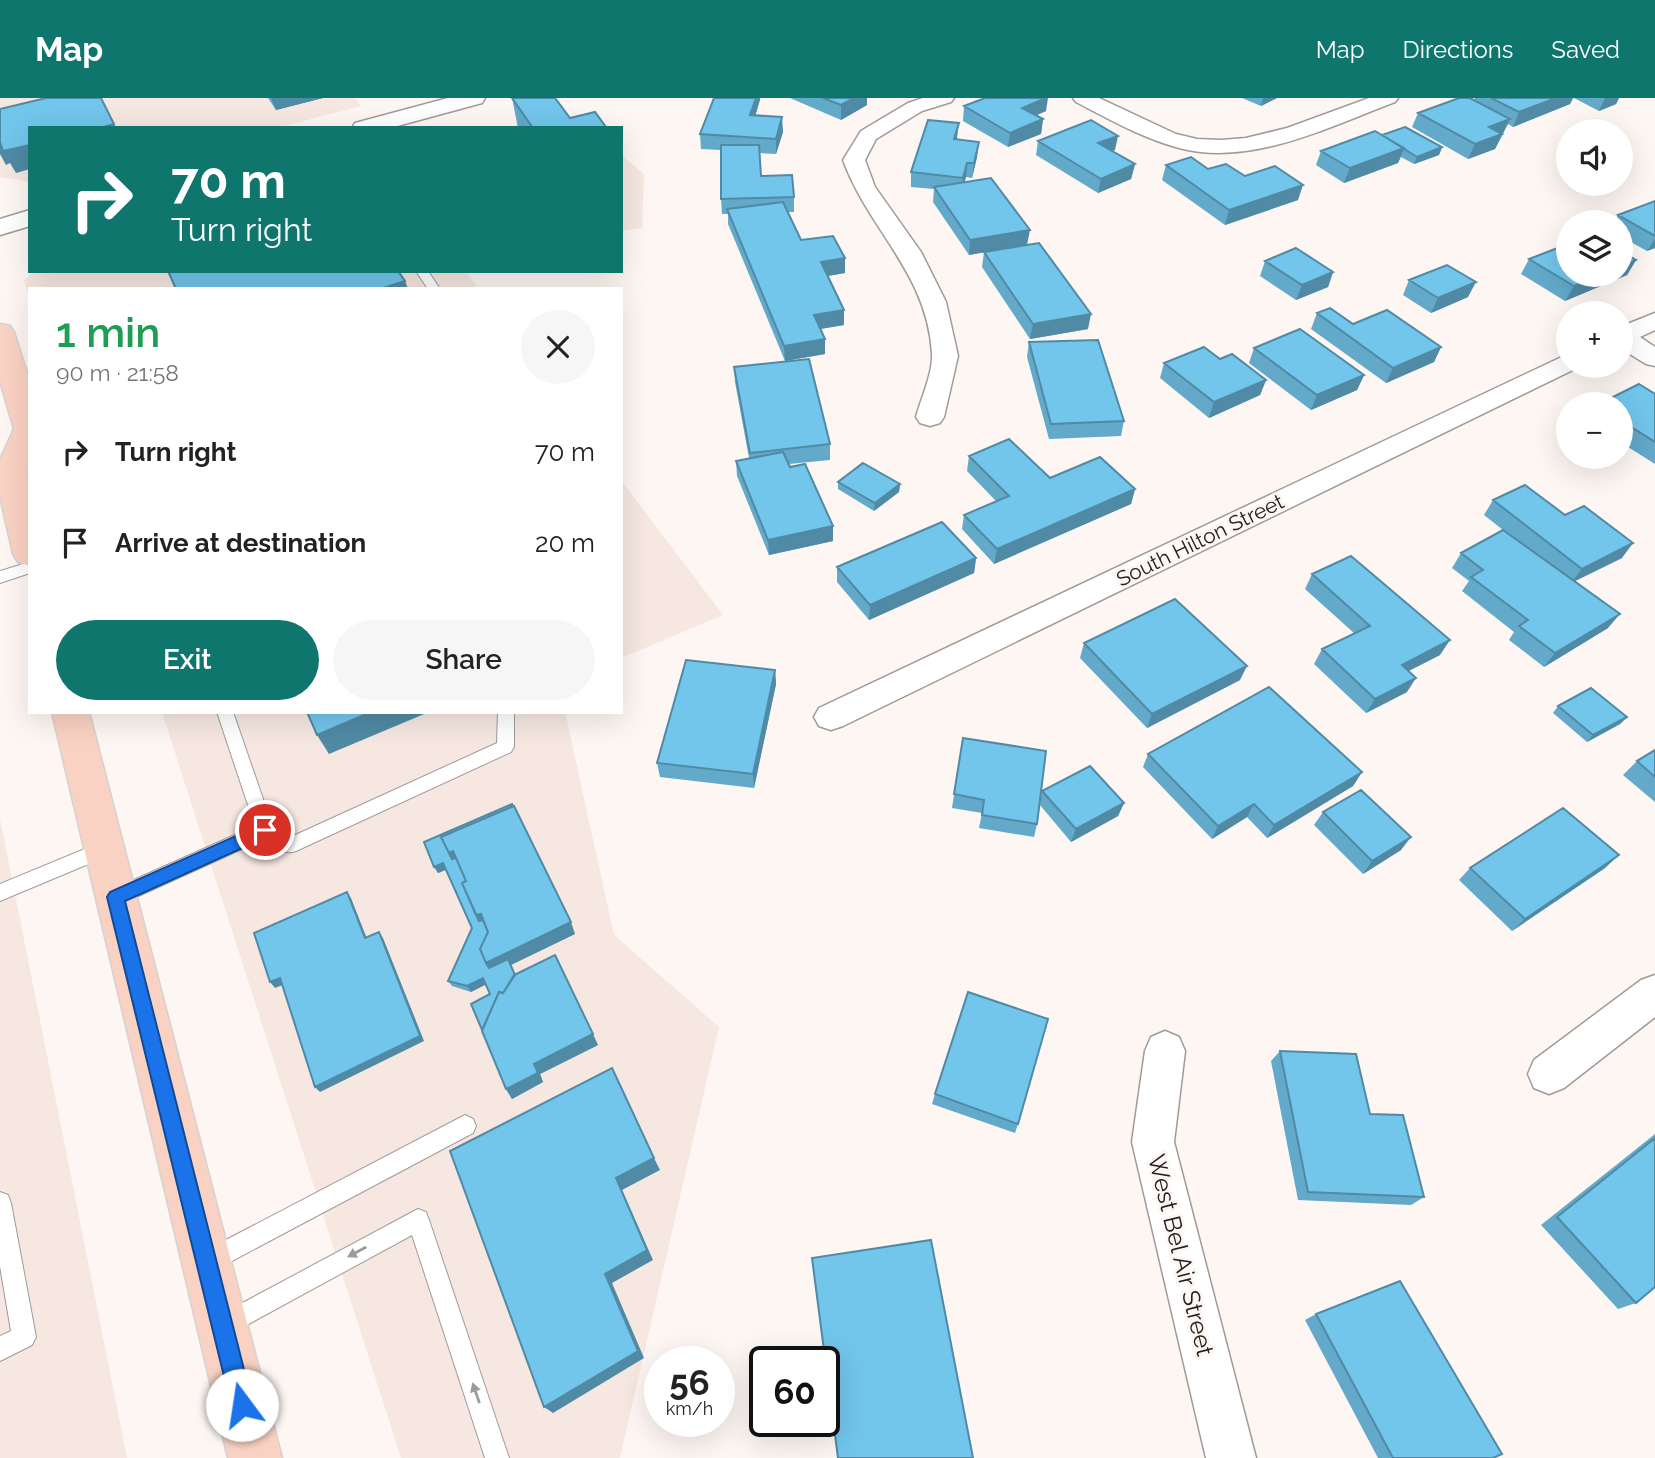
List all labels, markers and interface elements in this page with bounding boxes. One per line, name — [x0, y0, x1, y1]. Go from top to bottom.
text: Map — [35, 30, 103, 69]
text: Map — [1316, 35, 1365, 64]
text: Directions — [1403, 35, 1513, 64]
text: Saved — [1551, 35, 1620, 64]
map controls — [1556, 119, 1633, 469]
button: sound — [1556, 119, 1633, 196]
text: 70 m — [171, 152, 286, 209]
icon: right — [56, 154, 147, 245]
button: layers — [1556, 210, 1633, 287]
text: Turn right — [171, 211, 312, 248]
button: + — [1556, 301, 1633, 378]
text: 1 min — [56, 308, 160, 357]
button: close — [521, 310, 595, 384]
text: 90 m · 21:58 — [56, 359, 179, 386]
button: − — [1556, 392, 1633, 469]
icon: right — [56, 433, 94, 471]
text: Turn right — [115, 437, 236, 467]
text: 70 m — [535, 437, 595, 467]
street label: South Hilton Street — [1112, 489, 1288, 591]
icon: arrive — [56, 524, 94, 562]
text: Arrive at destination — [115, 528, 366, 558]
text: 20 m — [535, 528, 595, 558]
button: Exit — [56, 620, 319, 700]
button: Share — [333, 620, 595, 700]
pin — [235, 800, 295, 860]
icon: arrive — [246, 811, 284, 849]
street label: West Bel Air Street — [1142, 1151, 1220, 1359]
one-way arrow — [347, 1246, 367, 1258]
speed limit sign: 60 — [749, 1346, 840, 1437]
text: 56 — [669, 1362, 710, 1403]
position arrow — [205, 1368, 279, 1442]
one-way arrow — [470, 1383, 481, 1404]
text: km/h — [666, 1398, 713, 1419]

